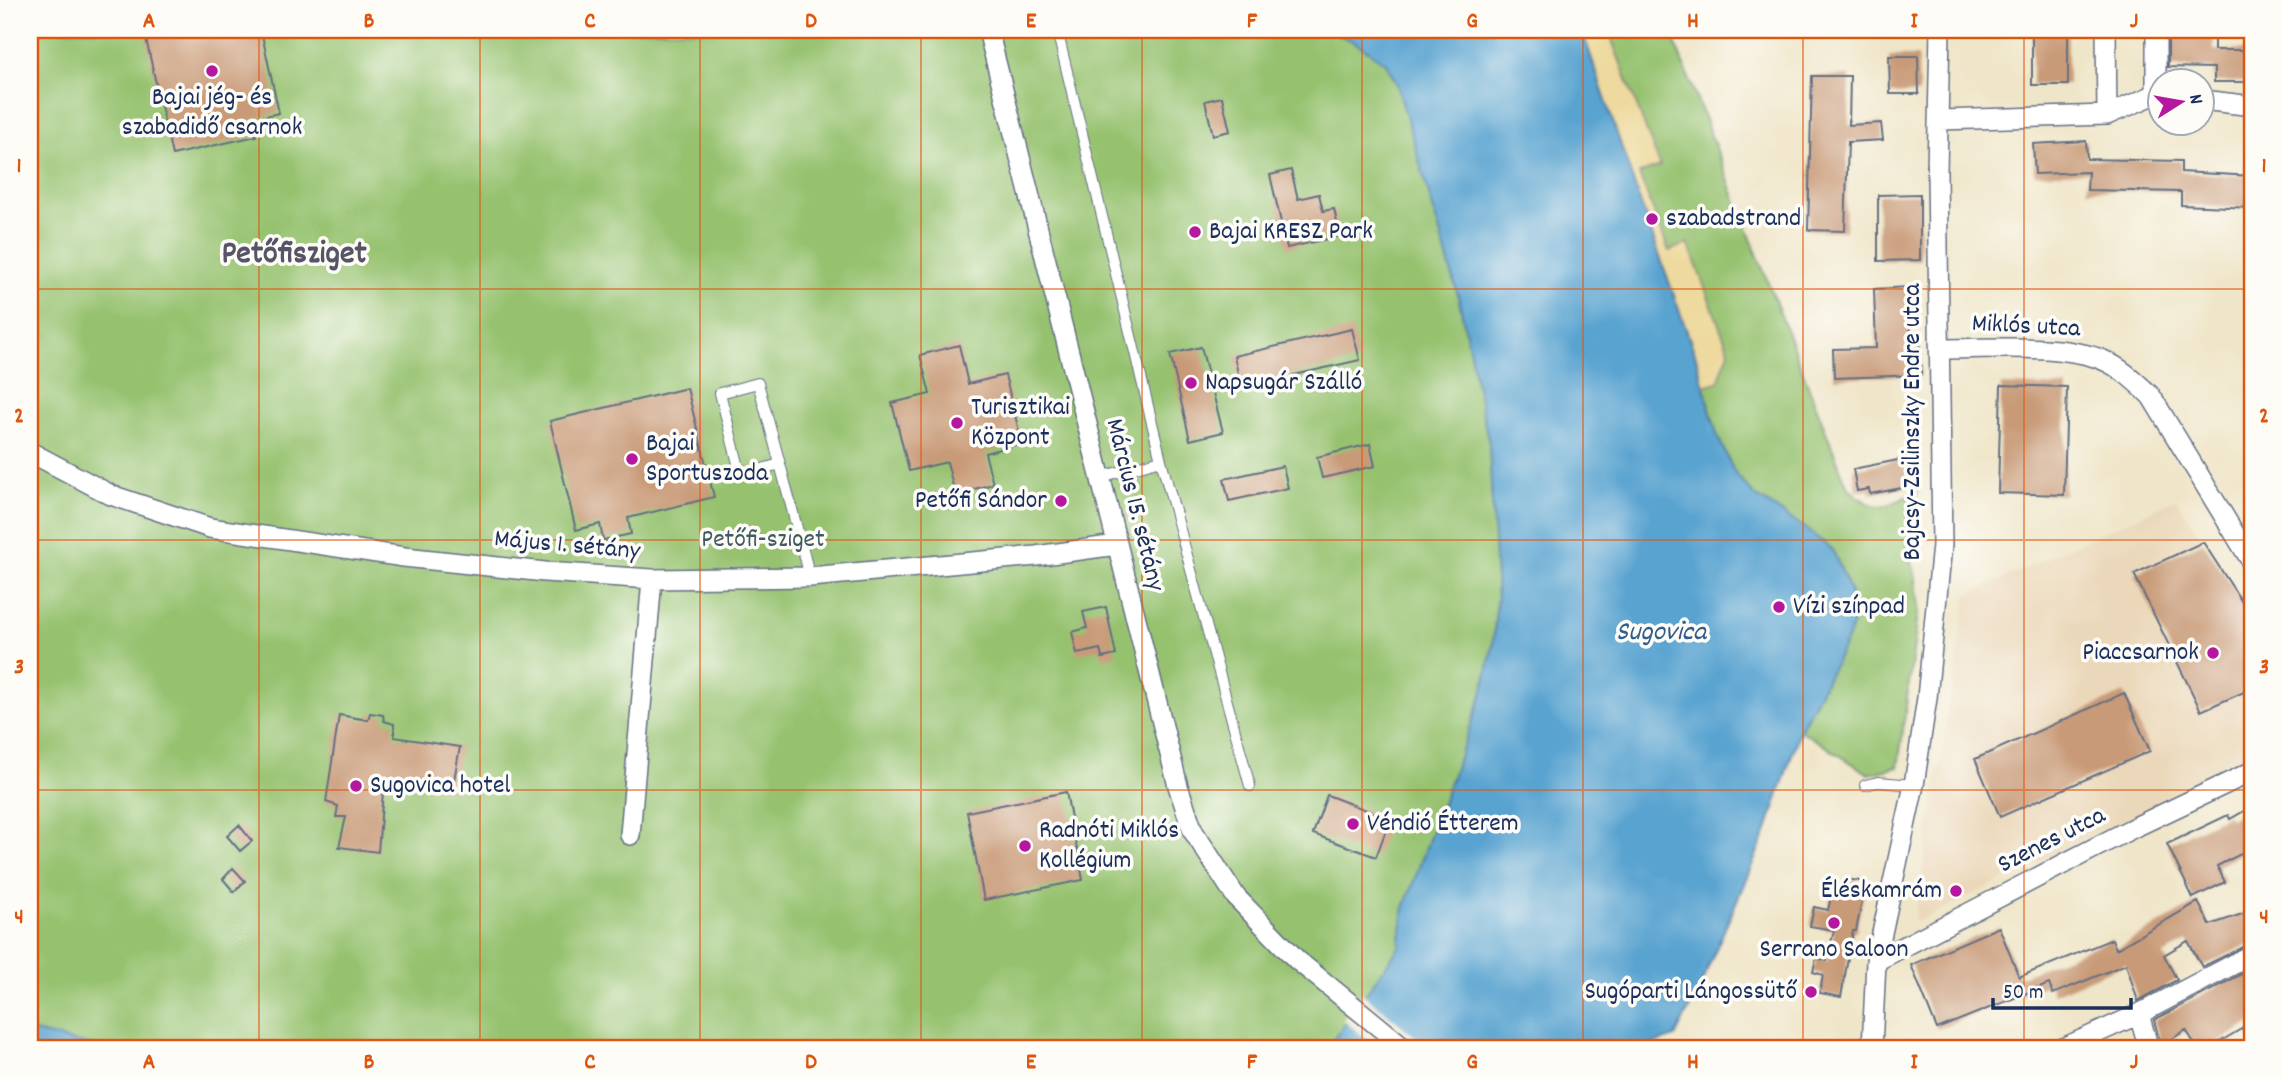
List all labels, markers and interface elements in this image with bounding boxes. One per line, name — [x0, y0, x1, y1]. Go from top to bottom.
text: A — [143, 6, 155, 39]
text: B — [364, 6, 375, 39]
text: C — [584, 6, 596, 39]
text: D — [805, 6, 817, 39]
text: E — [1026, 6, 1037, 39]
text: F — [1247, 6, 1258, 39]
text: G — [1466, 6, 1478, 39]
text: H — [1687, 6, 1699, 39]
text: I — [1910, 6, 1918, 39]
text: J — [2130, 6, 2138, 39]
marker: Bajai jég- és szabadidő csarnok — [204, 63, 220, 79]
north arrow — [2146, 66, 2216, 136]
place label: Bajai jég- és szabadidő csarnok — [122, 80, 302, 147]
text: N — [2180, 92, 2208, 107]
text: 1 — [16, 151, 22, 184]
text: 1 — [2261, 151, 2267, 184]
place label: szabadstrand — [1666, 201, 1801, 238]
marker: szabadstrand — [1644, 211, 1660, 227]
place label: Bajai KRESZ Park — [1209, 214, 1373, 251]
marker: Bajai KRESZ Park — [1187, 224, 1203, 240]
district label: Petőfisziget — [221, 232, 367, 279]
street label: Bajcsy-Zsilinszky Endre utca — [1895, 283, 1932, 560]
street label: Miklós utca — [1971, 306, 2082, 348]
place label: Napsugár Szálló — [1205, 365, 1362, 402]
marker: Napsugár Szálló — [1183, 375, 1199, 391]
place label: Turisztikai Központ — [971, 390, 1070, 457]
text: 2 — [14, 401, 24, 434]
text: 2 — [2259, 401, 2269, 434]
marker: Turisztikai Központ — [949, 415, 965, 431]
street label: Március 15. sétány — [1095, 415, 1173, 596]
place label: Bajai Sportuszoda — [646, 426, 769, 493]
marker: Bajai Sportuszoda — [624, 451, 640, 467]
place label: Petőfi Sándor — [915, 483, 1047, 520]
marker: Petőfi Sándor — [1053, 493, 1069, 509]
street label: Május 1. sétány — [492, 521, 642, 571]
park label: Petőfi-sziget — [701, 522, 825, 559]
place label: Vízi színpad — [1793, 589, 1905, 626]
marker: Vízi színpad — [1771, 599, 1787, 615]
water label: Sugovica — [1616, 614, 1708, 654]
place label: Piaccsarnok — [2082, 635, 2199, 672]
marker: Piaccsarnok — [2205, 645, 2221, 661]
text: 3 — [14, 652, 24, 685]
text: 3 — [2259, 652, 2269, 685]
place label: Sugovica hotel — [370, 768, 511, 805]
marker: Sugovica hotel — [348, 778, 364, 794]
street label: Szenes utca — [1992, 798, 2113, 884]
place label: Véndió Étterem — [1367, 806, 1519, 843]
place label: Radnóti Miklós Kollégium — [1039, 813, 1179, 880]
marker: Véndió Étterem — [1345, 816, 1361, 832]
marker: Radnóti Miklós Kollégium — [1017, 838, 1033, 854]
place label: Éléskamrám — [1821, 873, 1942, 910]
marker: Éléskamrám — [1948, 883, 1964, 899]
text: 4 — [14, 902, 24, 935]
text: 4 — [2259, 902, 2269, 935]
marker: Serrano Saloon — [1826, 915, 1842, 931]
place label: Serrano Saloon — [1760, 932, 1908, 969]
scale bar — [1993, 967, 2131, 1011]
place label: Sugóparti Lángossütő — [1584, 974, 1797, 1011]
text: 50 m — [2003, 979, 2043, 1009]
marker: Sugóparti Lángossütő — [1803, 984, 1819, 1000]
text: A — [143, 1047, 155, 1079]
text: B — [364, 1047, 375, 1079]
text: C — [584, 1047, 596, 1079]
text: D — [805, 1047, 817, 1079]
text: E — [1026, 1047, 1037, 1079]
text: F — [1247, 1047, 1258, 1079]
text: G — [1466, 1047, 1478, 1079]
text: H — [1687, 1047, 1699, 1079]
text: I — [1910, 1047, 1918, 1079]
text: J — [2130, 1047, 2138, 1079]

